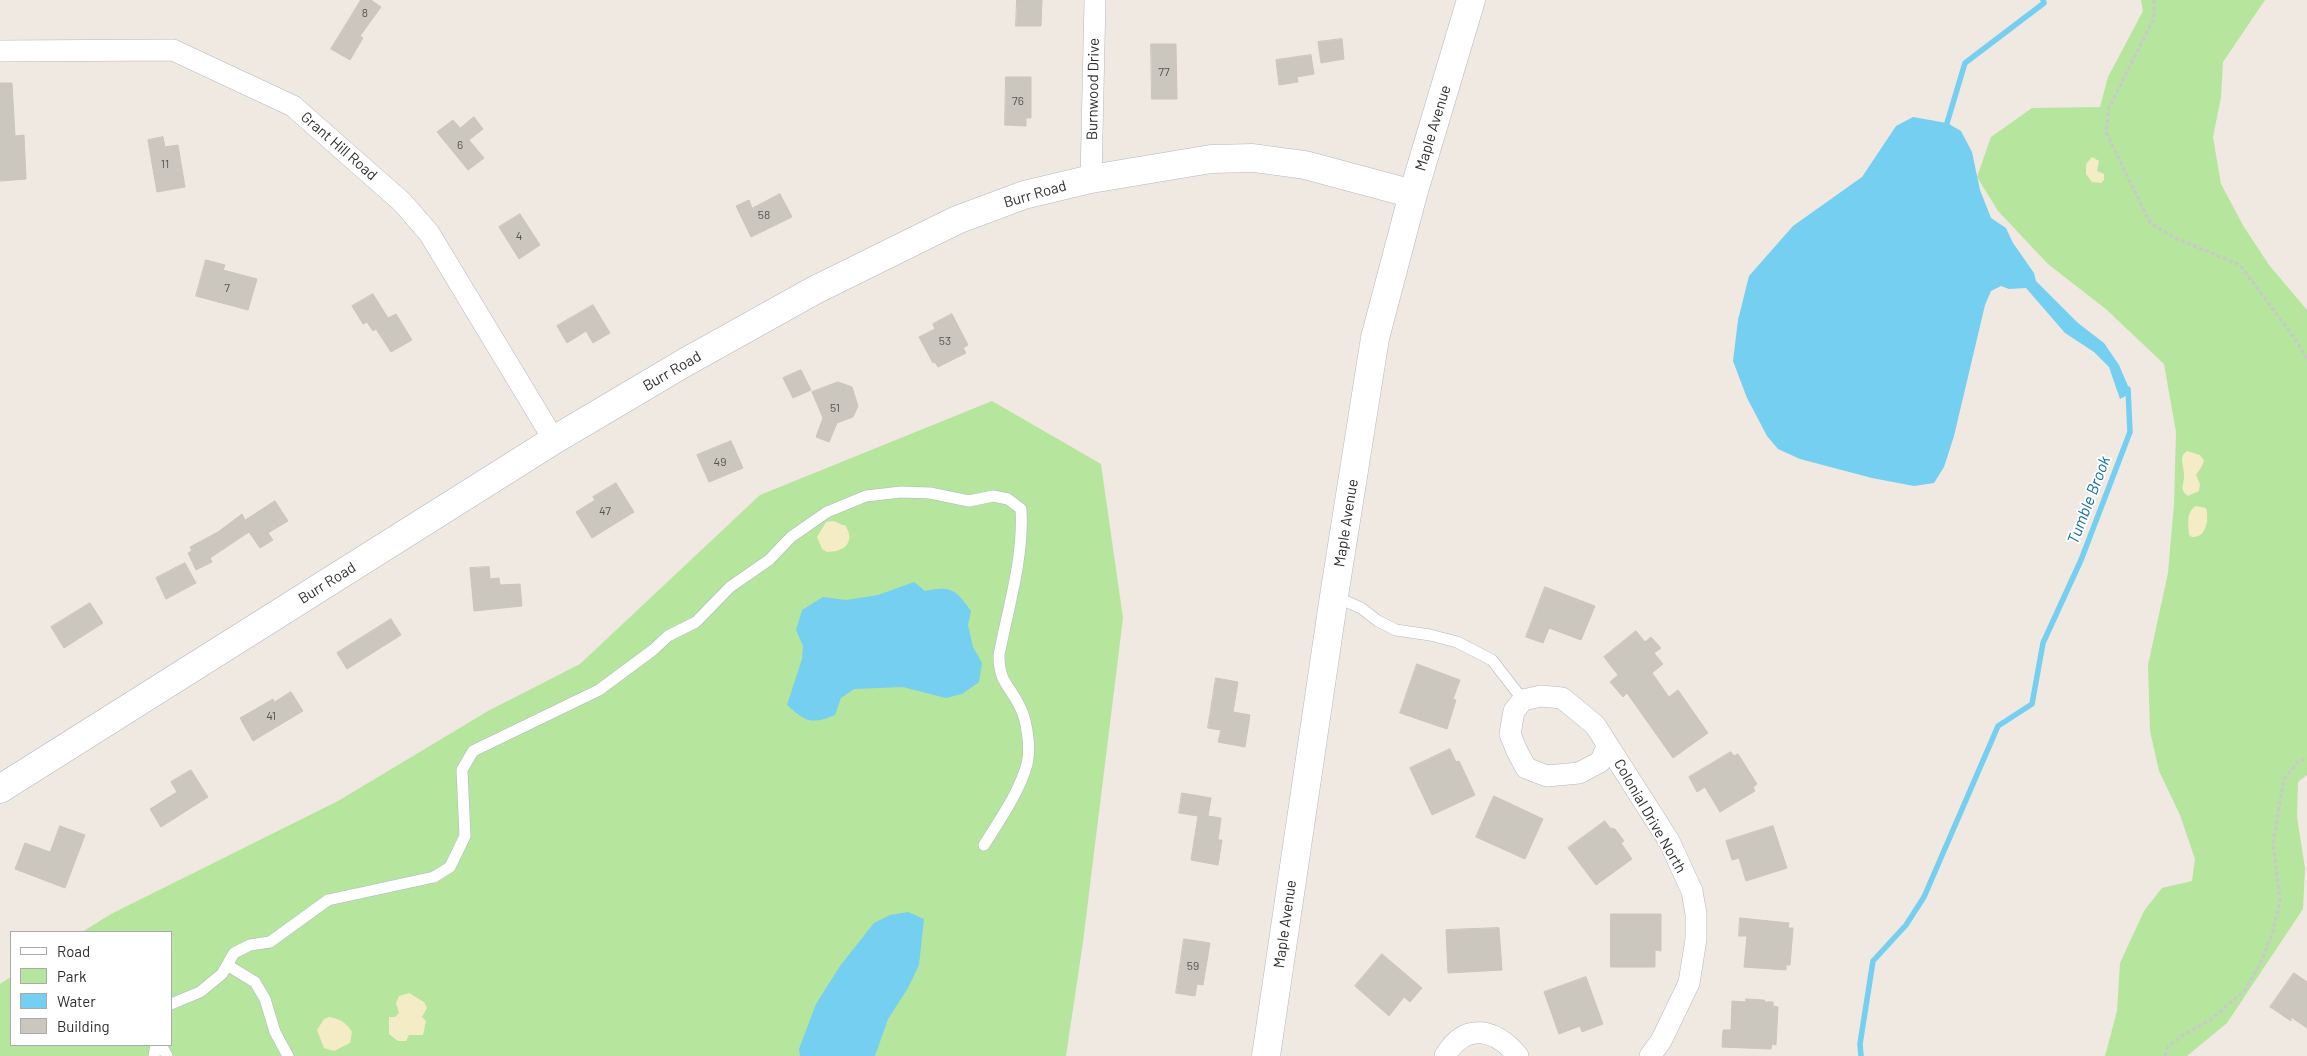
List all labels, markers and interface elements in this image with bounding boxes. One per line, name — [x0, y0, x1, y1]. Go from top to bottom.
house number: 8 — [362, 6, 368, 20]
street label: Burnwood Drive — [1083, 38, 1103, 140]
house number: 77 — [1158, 65, 1170, 79]
street label: Maple Avenue — [1411, 83, 1455, 173]
house number: 76 — [1012, 94, 1024, 108]
street label: Grant Hill Road — [297, 108, 381, 184]
house number: 6 — [457, 138, 463, 152]
house number: 11 — [161, 157, 169, 171]
street label: Burr Road — [1002, 176, 1068, 212]
house number: 58 — [758, 208, 770, 222]
house number: 4 — [516, 229, 522, 243]
house number: 7 — [224, 281, 230, 295]
house number: 53 — [939, 334, 951, 348]
street label: Burr Road — [640, 347, 704, 395]
house number: 51 — [830, 401, 840, 415]
water label: Tumble Brook — [2063, 453, 2115, 547]
house number: 49 — [714, 455, 726, 469]
street label: Maple Avenue — [1330, 478, 1362, 568]
house number: 47 — [599, 504, 611, 518]
street label: Burr Road — [295, 558, 359, 608]
house number: 41 — [266, 709, 276, 723]
street label: Colonial Drive North — [1610, 756, 1690, 876]
street label: Maple Avenue — [1270, 879, 1300, 969]
legend — [10, 931, 172, 1046]
text: Road — [57, 942, 90, 960]
house number: 59 — [1187, 959, 1199, 973]
text: Park — [57, 967, 86, 985]
text: Water — [57, 992, 96, 1010]
text: Building — [57, 1017, 110, 1035]

